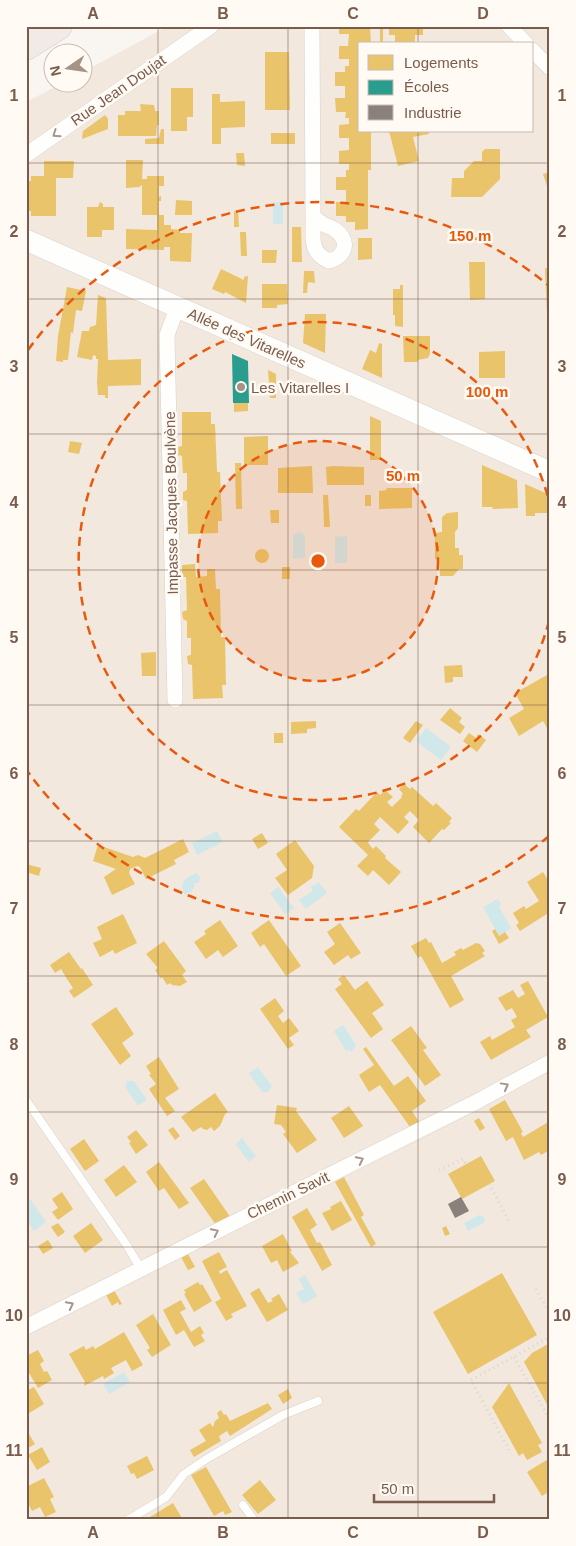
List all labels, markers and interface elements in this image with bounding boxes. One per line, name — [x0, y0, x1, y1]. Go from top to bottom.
text: A — [87, 5, 99, 22]
text: B — [217, 5, 229, 22]
text: C — [347, 5, 359, 22]
text: D — [477, 5, 489, 22]
north arrow — [42, 42, 92, 92]
legend — [358, 42, 534, 132]
street label: Rue Jean Doujat — [67, 51, 169, 129]
text: Logements — [404, 54, 478, 71]
text: N — [46, 64, 64, 78]
text: Écoles — [404, 78, 449, 95]
text: 1 — [10, 87, 19, 104]
text: 1 — [558, 87, 567, 104]
text: Industrie — [404, 104, 462, 121]
one-way arrow — [52, 128, 62, 137]
text: 2 — [10, 223, 19, 240]
text: 2 — [558, 223, 567, 240]
text: 150 m — [449, 227, 491, 244]
street label: Allée des Vitarelles — [185, 304, 309, 372]
text: 3 — [10, 358, 19, 375]
text: 3 — [558, 358, 567, 375]
place label: Les Vitarelles I — [251, 379, 349, 396]
marker: Les Vitarelles I — [235, 381, 247, 393]
text: 100 m — [466, 383, 508, 400]
street label: Impasse Jacques Boulvène — [161, 411, 181, 595]
text: 50 m — [386, 467, 420, 484]
text: 4 — [10, 494, 19, 511]
text: 4 — [558, 494, 567, 511]
centre of rings — [309, 552, 327, 570]
text: 5 — [10, 629, 19, 646]
text: 5 — [558, 629, 567, 646]
text: 6 — [10, 765, 19, 782]
text: 6 — [558, 765, 567, 782]
text: 7 — [10, 900, 19, 917]
text: 7 — [558, 900, 567, 917]
text: 8 — [10, 1036, 19, 1053]
text: 8 — [558, 1036, 567, 1053]
one-way arrow — [500, 1083, 509, 1093]
one-way arrow — [355, 1155, 364, 1166]
street label: Chemin Savit — [244, 1167, 333, 1222]
text: 9 — [10, 1171, 19, 1188]
text: 9 — [558, 1171, 567, 1188]
one-way arrow — [209, 1228, 218, 1238]
one-way arrow — [64, 1301, 73, 1311]
text: 10 — [5, 1307, 23, 1324]
text: 10 — [553, 1307, 571, 1324]
text: 11 — [6, 1442, 23, 1459]
text: 11 — [554, 1442, 571, 1459]
scale bar — [374, 1471, 494, 1503]
text: 50 m — [381, 1480, 414, 1497]
text: A — [87, 1524, 99, 1541]
text: B — [217, 1524, 229, 1541]
text: C — [347, 1524, 359, 1541]
text: D — [477, 1524, 489, 1541]

